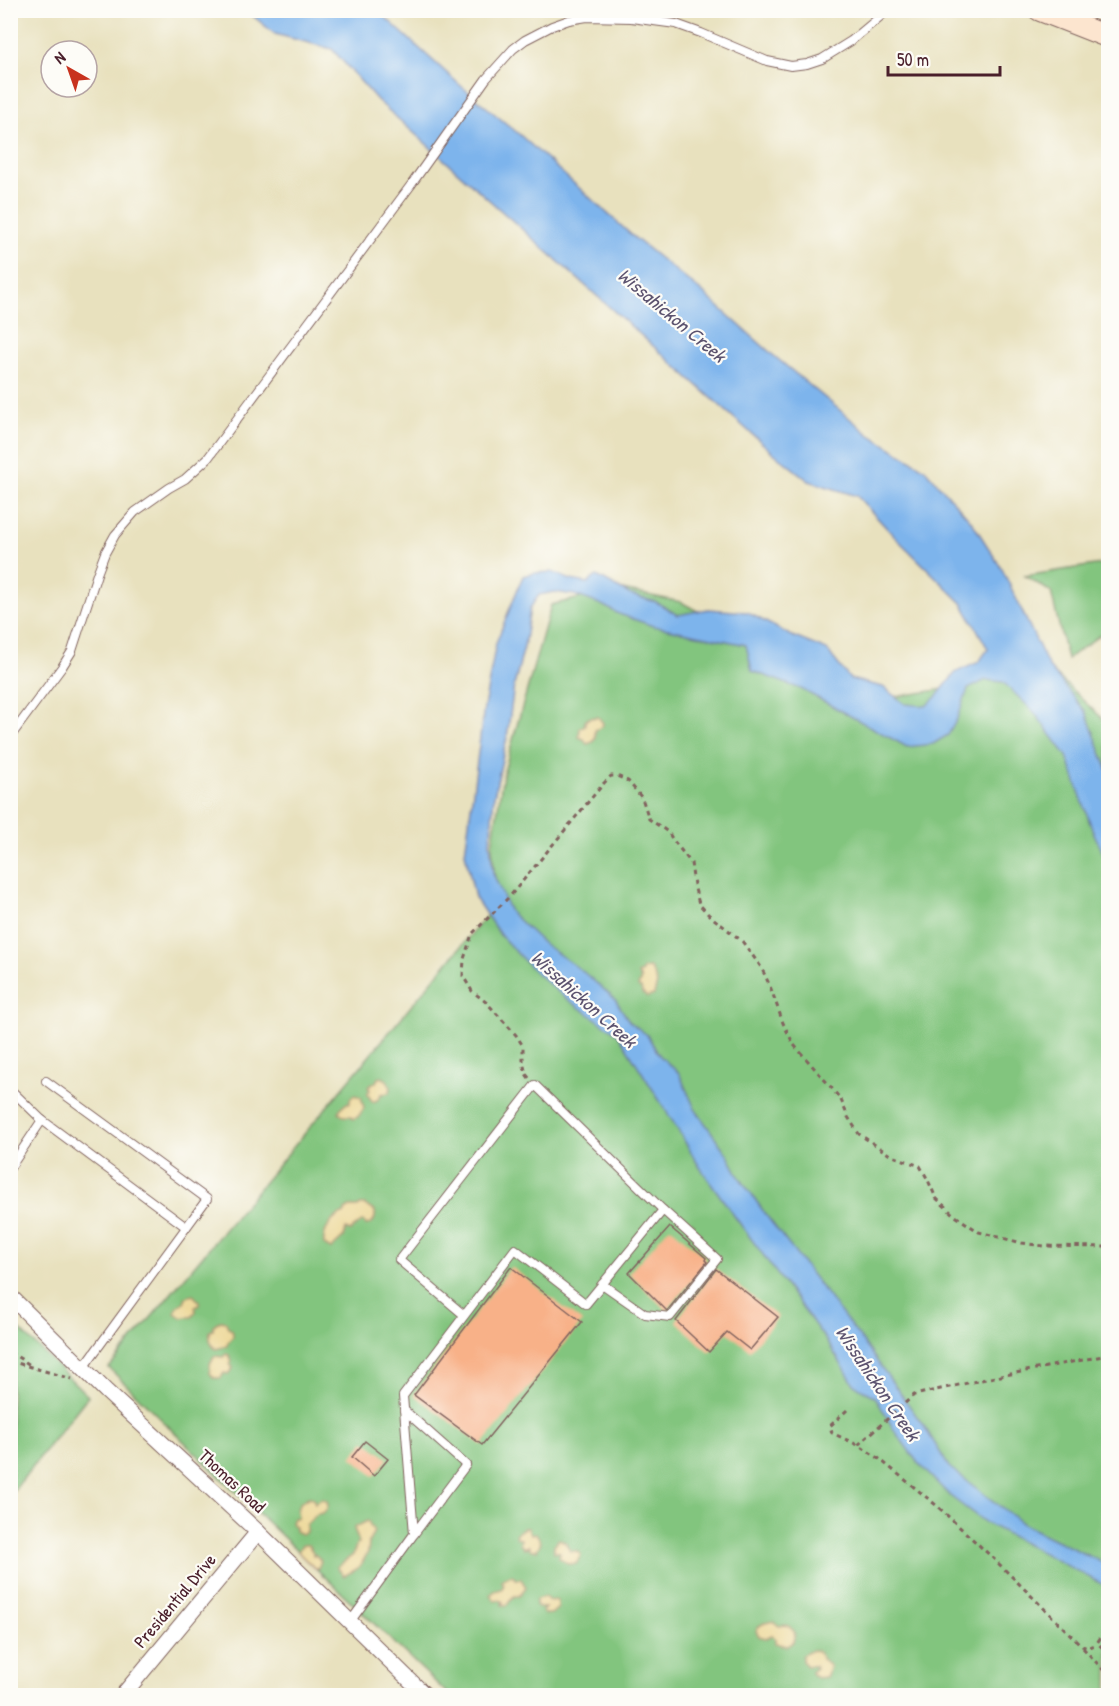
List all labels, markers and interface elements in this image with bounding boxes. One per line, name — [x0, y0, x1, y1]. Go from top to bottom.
north arrow — [39, 39, 99, 99]
scale bar — [888, 39, 1000, 77]
text: N — [49, 46, 70, 69]
text: 50 m — [897, 47, 929, 72]
water label: Wissahickon Creek — [612, 261, 733, 369]
water label: Wissahickon Creek — [526, 944, 644, 1054]
water label: Wissahickon Creek — [830, 1320, 928, 1447]
street label: Thomas Road — [193, 1443, 271, 1518]
street label: Presidential Drive — [128, 1548, 222, 1653]

